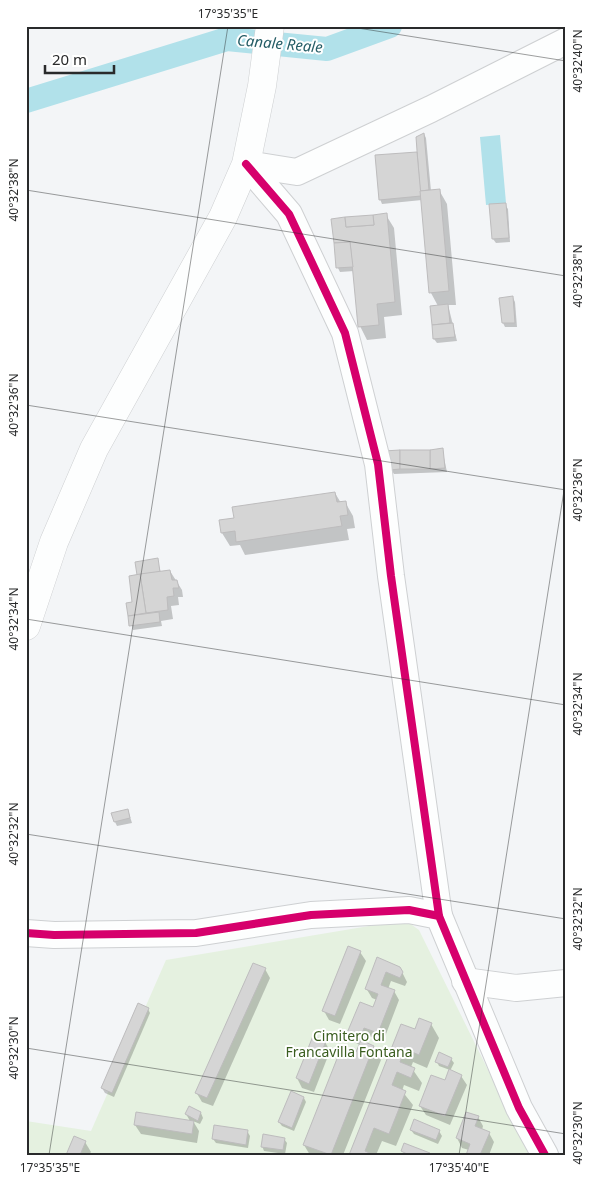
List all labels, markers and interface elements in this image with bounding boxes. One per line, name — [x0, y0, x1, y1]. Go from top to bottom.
text: 17°35'35"E — [198, 5, 258, 22]
water label: Canale Reale — [236, 29, 324, 57]
text: 40°32'40"N — [569, 29, 586, 93]
scale bar — [45, 42, 114, 74]
text: 20 m — [52, 49, 87, 69]
text: 40°32'38"N — [5, 158, 22, 222]
text: 40°32'38"N — [569, 244, 586, 308]
text: 40°32'36"N — [5, 373, 22, 437]
text: 40°32'36"N — [569, 458, 586, 522]
text: 40°32'34"N — [5, 587, 22, 651]
text: 40°32'34"N — [569, 672, 586, 736]
text: 40°32'32"N — [5, 802, 22, 866]
text: 40°32'32"N — [569, 887, 586, 951]
text: 40°32'30"N — [5, 1016, 22, 1080]
park label: Cimitero di Francavilla Fontana — [285, 1026, 413, 1061]
text: 40°32'30"N — [569, 1101, 586, 1165]
text: 17°35'35"E — [20, 1159, 80, 1176]
text: 17°35'40"E — [429, 1159, 489, 1176]

